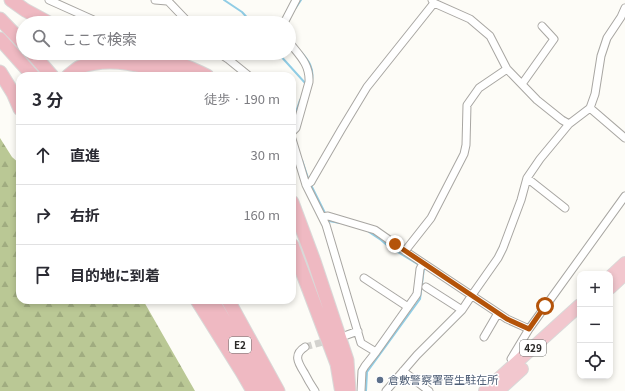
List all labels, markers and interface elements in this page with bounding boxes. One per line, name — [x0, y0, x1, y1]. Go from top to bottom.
search box — [16, 16, 296, 60]
icon: search — [30, 27, 52, 49]
text: ここで検索 — [62, 28, 137, 49]
text: 3 分 — [32, 86, 63, 111]
text: 徒歩 · 190 m — [204, 89, 280, 108]
icon: ahead — [32, 144, 54, 166]
text: 直進 — [70, 144, 100, 165]
text: 30 m — [251, 145, 280, 164]
icon: right — [32, 204, 54, 226]
text: 右折 — [70, 204, 100, 225]
text: 160 m — [243, 205, 280, 224]
route end — [386, 235, 404, 253]
icon: arrive — [32, 264, 54, 286]
text: 目的地に到着 — [70, 264, 160, 285]
map controls — [577, 271, 613, 379]
button: + — [577, 271, 613, 307]
route start — [536, 297, 554, 315]
button: − — [577, 307, 613, 343]
road number: E2 — [229, 337, 251, 353]
road number: 429 — [520, 340, 546, 356]
button: locate — [577, 343, 613, 379]
place label: 倉敷警察署菅生駐在所 — [388, 371, 499, 387]
marker: 倉敷警察署菅生駐在所 — [375, 375, 385, 385]

